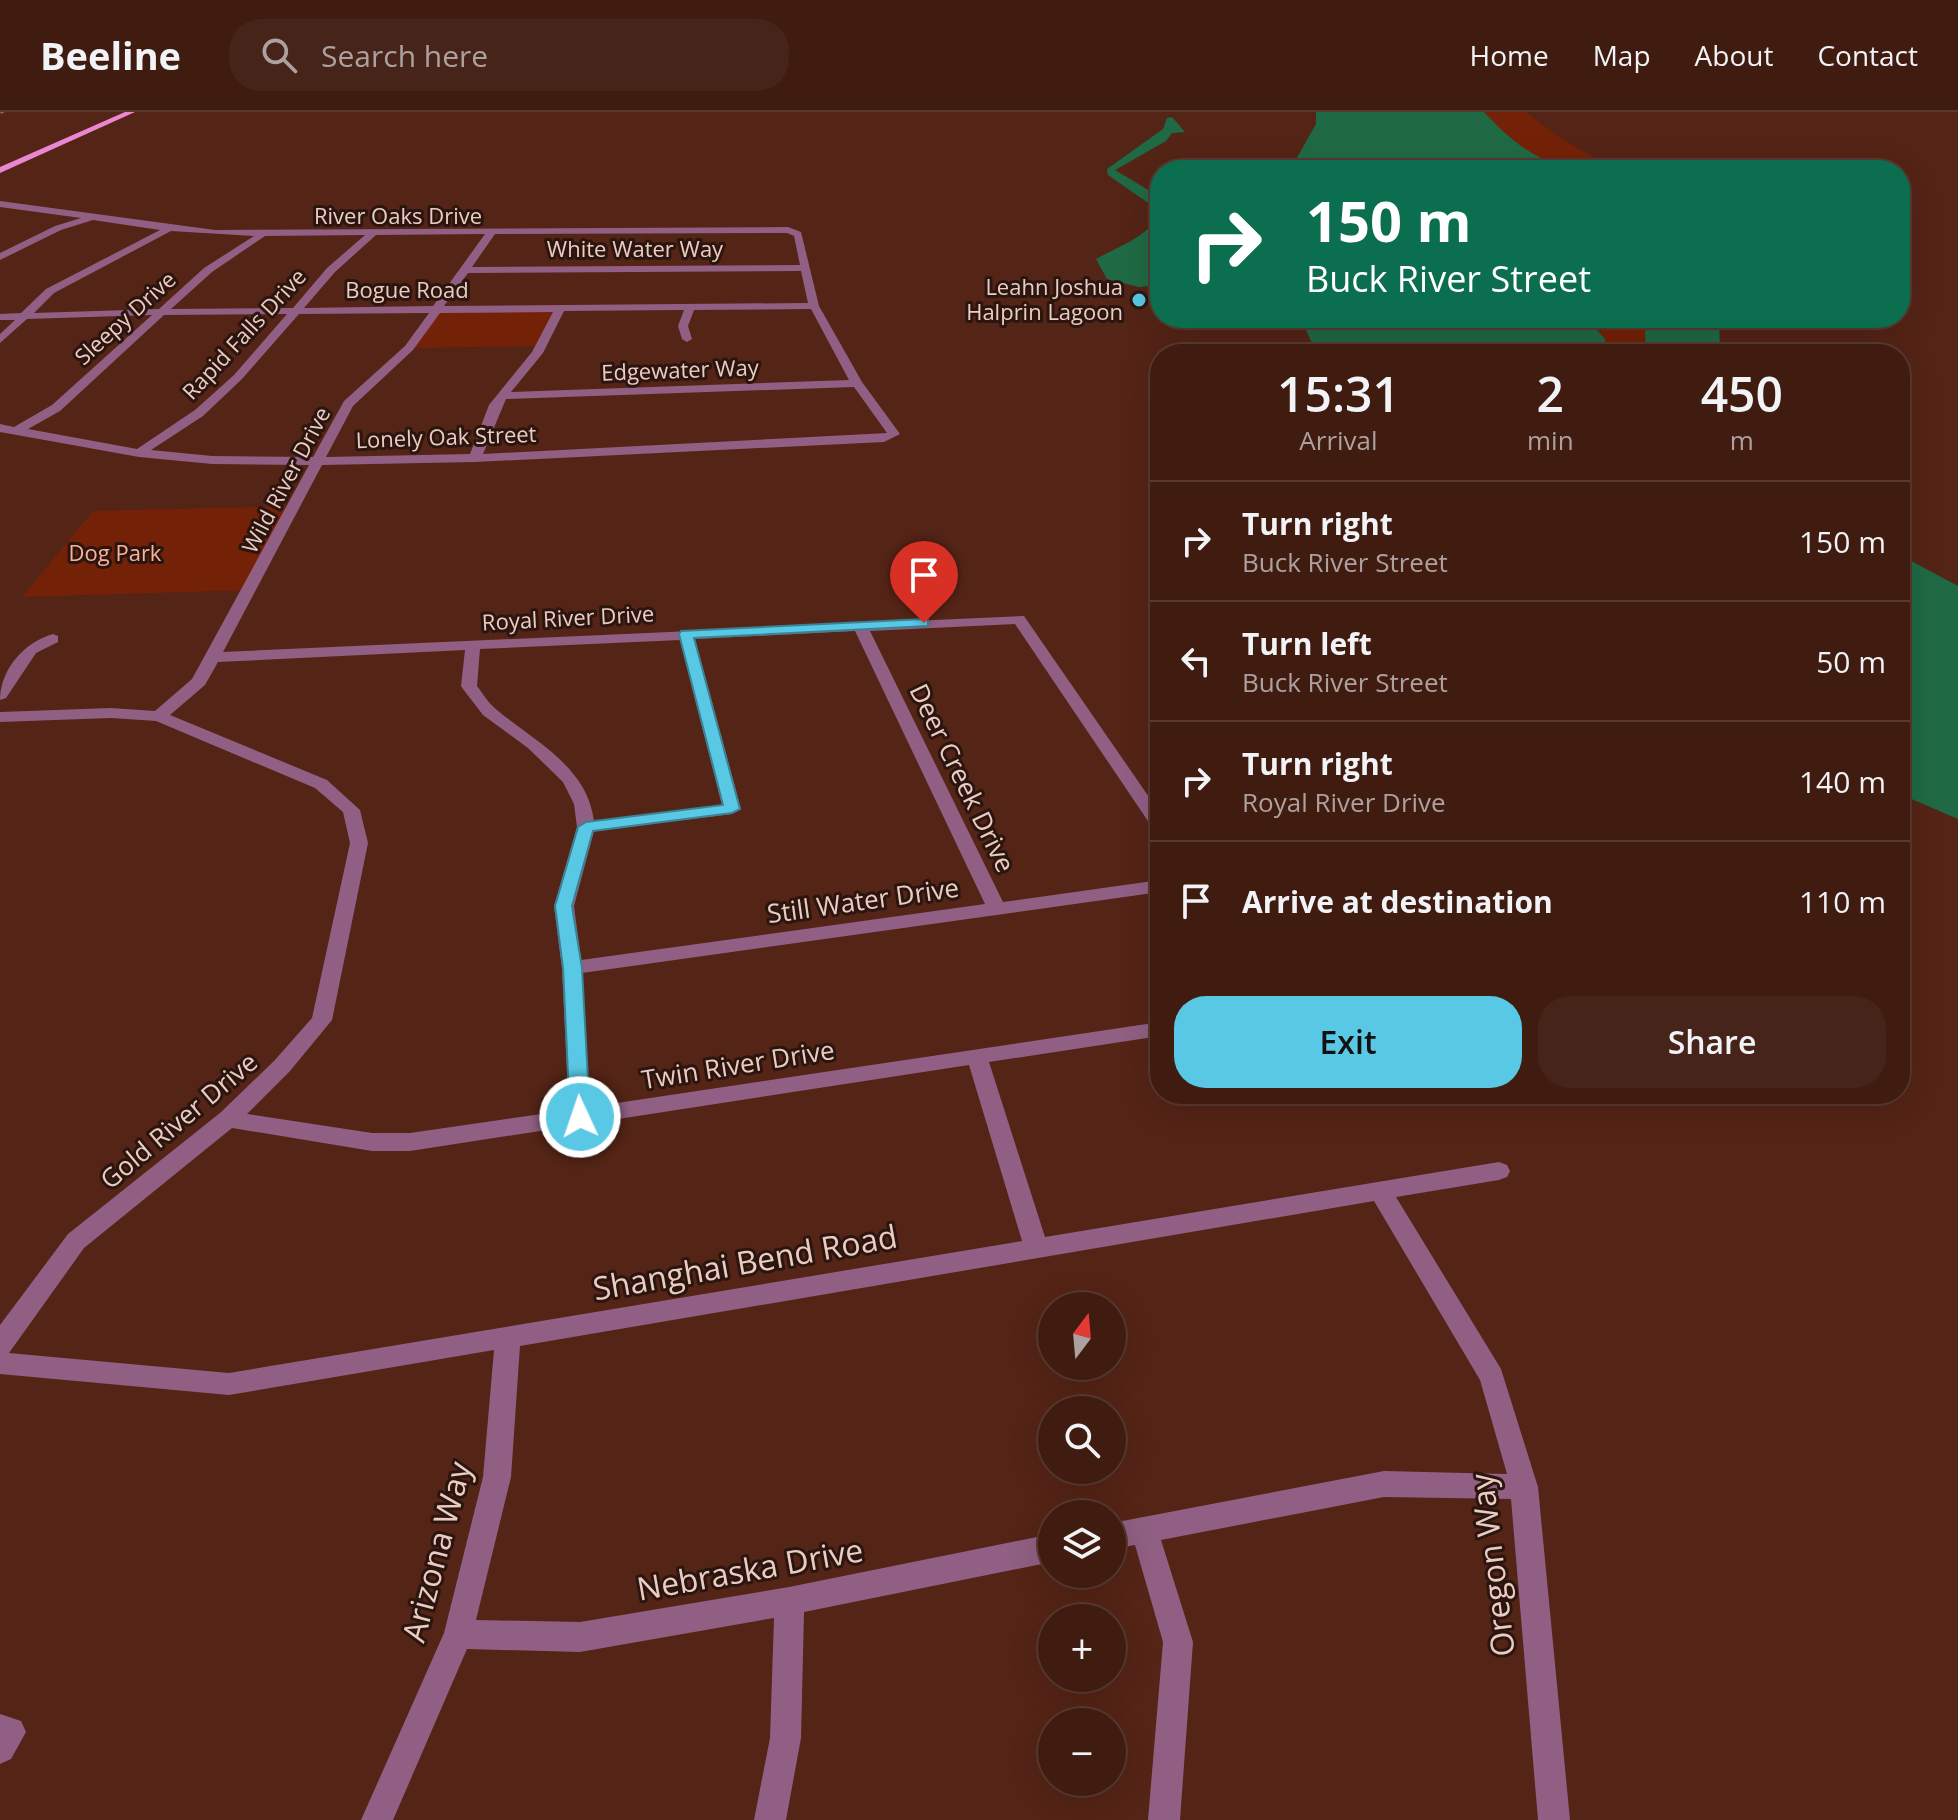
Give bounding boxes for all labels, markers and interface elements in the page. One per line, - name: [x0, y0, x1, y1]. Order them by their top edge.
- search box: [229, 19, 789, 91]
- text: Beeline: [40, 29, 181, 81]
- icon: search: [257, 33, 301, 77]
- text: Search here: [321, 35, 488, 76]
- text: Home: [1470, 36, 1549, 74]
- text: Map: [1593, 36, 1651, 74]
- text: About: [1695, 36, 1773, 74]
- text: Contact: [1817, 36, 1918, 74]
- text: 150 m: [1306, 182, 1472, 258]
- icon: right: [1174, 192, 1278, 296]
- street label: River Oaks Drive: [314, 200, 482, 230]
- street label: White Water Way: [547, 233, 724, 263]
- text: Buck River Street: [1306, 254, 1591, 303]
- street label: Rapid Falls Drive: [175, 261, 312, 405]
- street label: Sleepy Drive: [67, 264, 181, 371]
- place label: Leahn Joshua Halprin Lagoon: [966, 271, 1123, 326]
- street label: Bogue Road: [345, 274, 469, 304]
- marker: Leahn Joshua Halprin Lagoon: [1130, 291, 1148, 309]
- street label: Edgewater Way: [601, 351, 760, 387]
- text: 15:31: [1277, 361, 1400, 426]
- text: 2: [1537, 361, 1564, 426]
- text: 450: [1701, 361, 1783, 426]
- street label: Wild River Drive: [234, 401, 336, 558]
- street label: Lonely Oak Street: [355, 418, 537, 454]
- text: Arrival: [1299, 422, 1378, 458]
- text: min: [1527, 422, 1574, 458]
- text: m: [1730, 422, 1754, 458]
- text: Turn right: [1242, 503, 1393, 544]
- icon: right: [1174, 519, 1218, 563]
- text: 150 m: [1799, 521, 1886, 562]
- park label: Dog Park: [69, 537, 162, 567]
- pin: [890, 541, 958, 623]
- text: Buck River Street: [1242, 544, 1448, 580]
- icon: arrive: [902, 553, 946, 597]
- street label: Royal River Drive: [481, 598, 655, 636]
- text: Turn left: [1242, 623, 1372, 664]
- icon: left: [1174, 639, 1218, 683]
- text: 50 m: [1816, 641, 1886, 682]
- text: Buck River Street: [1242, 664, 1448, 700]
- street label: Deer Creek Drive: [902, 677, 1024, 878]
- text: Turn right: [1242, 743, 1393, 784]
- icon: right: [1174, 759, 1218, 803]
- text: 140 m: [1799, 761, 1886, 802]
- text: Royal River Drive: [1242, 784, 1446, 820]
- street label: Still Water Drive: [765, 869, 961, 931]
- icon: arrive: [1174, 879, 1218, 923]
- text: Arrive at destination: [1242, 881, 1553, 922]
- text: 110 m: [1799, 881, 1886, 922]
- button: Exit: [1174, 996, 1522, 1088]
- button: Share: [1538, 996, 1886, 1088]
- street label: Twin River Drive: [639, 1031, 837, 1097]
- street label: Gold River Drive: [92, 1044, 265, 1197]
- position arrow: [538, 1075, 622, 1159]
- street label: Shanghai Bend Road: [589, 1214, 900, 1309]
- north arrow: [1038, 1292, 1126, 1380]
- map controls: [1038, 1292, 1126, 1796]
- button: search: [1038, 1396, 1126, 1484]
- street label: Arizona Way: [391, 1456, 480, 1646]
- street label: Oregon Way: [1459, 1470, 1524, 1659]
- button: layers: [1038, 1500, 1126, 1588]
- street label: Nebraska Drive: [633, 1527, 866, 1610]
- button: +: [1038, 1604, 1126, 1692]
- button: −: [1038, 1708, 1126, 1796]

